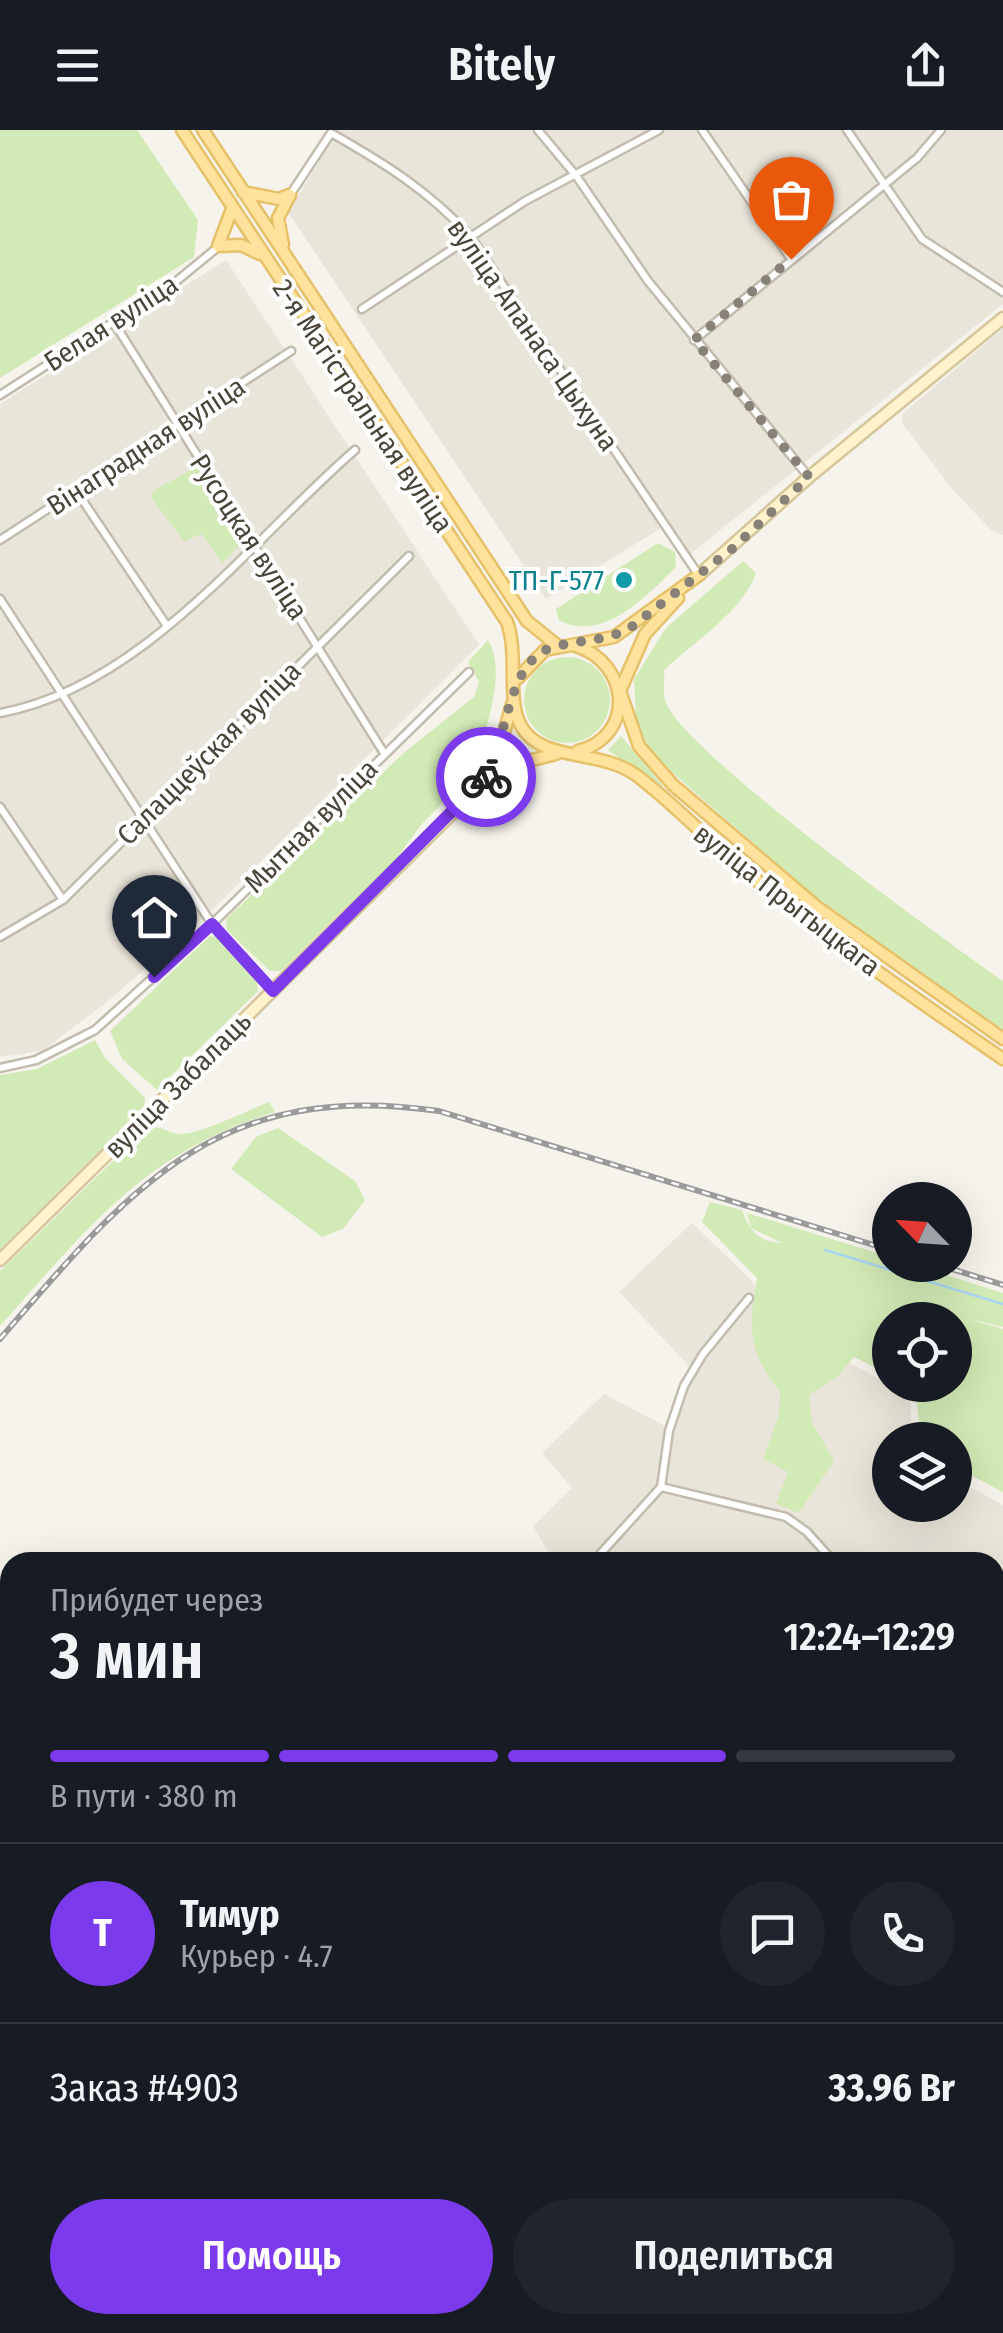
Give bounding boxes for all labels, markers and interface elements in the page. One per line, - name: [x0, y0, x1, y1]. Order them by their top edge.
- icon: menu: [50, 38, 105, 93]
- text: Bitely: [448, 38, 555, 92]
- icon: share: [898, 38, 953, 93]
- pin: [749, 157, 834, 260]
- icon: bag: [764, 172, 819, 227]
- street label: вуліца Апанаса Цыхуна: [441, 213, 625, 457]
- street label: Белая вуліца: [38, 268, 184, 378]
- street label: 2-я Магістральная вуліца: [266, 273, 460, 539]
- street label: Вінаградная вуліца: [41, 370, 251, 522]
- street label: Русоцкая вуліца: [183, 448, 315, 626]
- place label: ТП-Г-577: [509, 564, 604, 597]
- marker: ТП-Г-577: [613, 569, 635, 591]
- street label: Салаццеўская вуліца: [110, 654, 308, 852]
- courier: [436, 727, 536, 827]
- icon: bike: [459, 750, 514, 805]
- street label: Мытная вуліца: [238, 753, 384, 899]
- street label: вуліца Прытыцкага: [687, 817, 887, 983]
- pin: [112, 875, 197, 978]
- icon: home: [127, 890, 182, 945]
- street label: вуліца Забалаць: [98, 1005, 258, 1165]
- north arrow: [872, 1182, 972, 1282]
- map controls: [872, 1182, 972, 1522]
- button: locate: [872, 1302, 972, 1402]
- button: layers: [872, 1422, 972, 1522]
- text: Прибудет через: [50, 1581, 263, 1619]
- text: 12:24–12:29: [783, 1614, 955, 1660]
- text: 3 мин: [50, 1617, 204, 1695]
- text: В пути · 380 m: [50, 1777, 238, 1815]
- button: chat: [720, 1881, 825, 1986]
- button: phone: [850, 1881, 955, 1986]
- text: Тимур: [180, 1891, 280, 1937]
- text: Т: [93, 1910, 112, 1956]
- text: Курьер · 4.7: [180, 1937, 333, 1975]
- text: Заказ #4903: [50, 2065, 239, 2111]
- text: 33.96 Br: [829, 2065, 955, 2111]
- button: Помощь: [50, 2199, 493, 2314]
- button: Поделиться: [513, 2199, 955, 2314]

